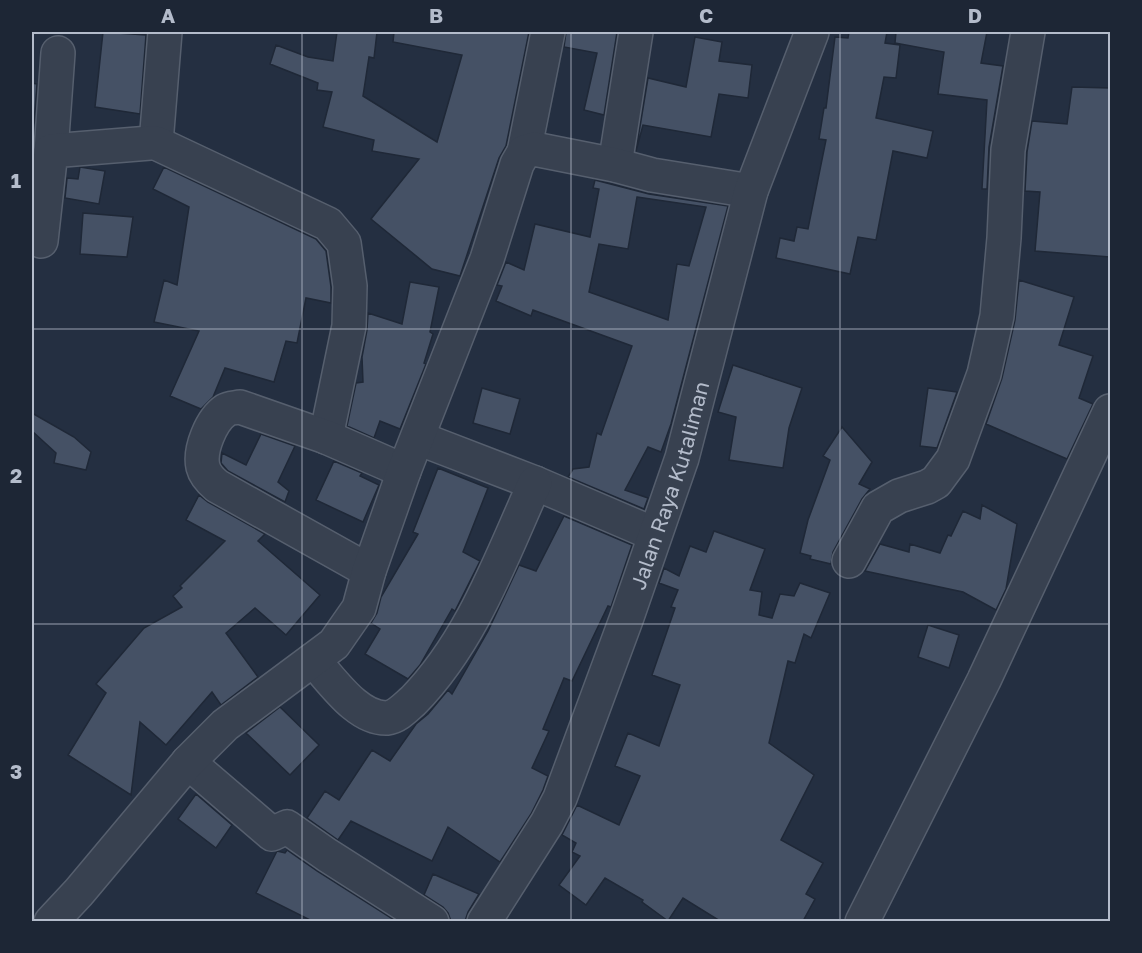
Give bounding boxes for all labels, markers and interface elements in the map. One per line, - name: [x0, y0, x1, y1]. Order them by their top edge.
- text: A: [161, 3, 175, 27]
- text: B: [429, 3, 443, 27]
- text: C: [699, 3, 713, 27]
- text: D: [968, 3, 982, 27]
- text: 1: [11, 168, 21, 192]
- street label: Jalan Raya Kutaliman: [625, 379, 714, 593]
- text: 2: [10, 463, 22, 487]
- text: 3: [10, 759, 22, 783]

